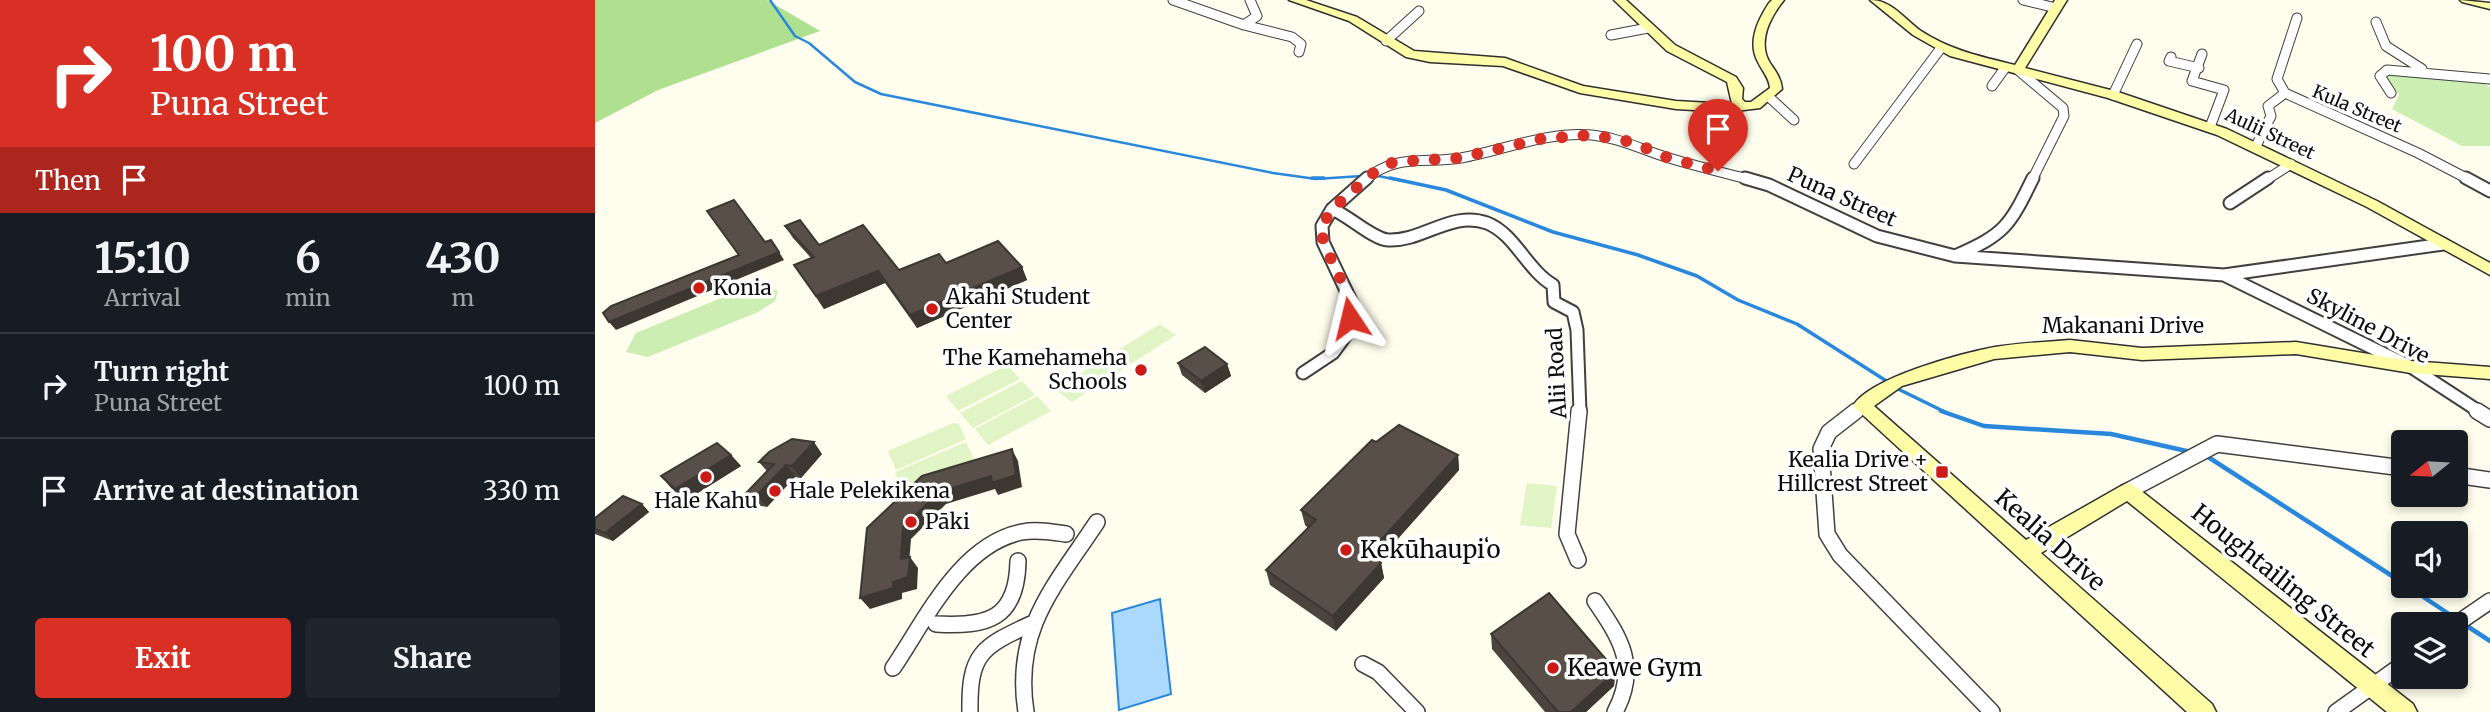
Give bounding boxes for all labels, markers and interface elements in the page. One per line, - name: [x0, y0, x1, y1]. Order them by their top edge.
- text: 100 m: [150, 23, 297, 84]
- icon: right: [35, 28, 126, 119]
- street label: Kula Street: [2309, 79, 2405, 138]
- text: Puna Street: [150, 84, 328, 124]
- pin: [1688, 99, 1748, 171]
- street label: Aulii Street: [2221, 102, 2319, 164]
- icon: arrive: [1699, 110, 1737, 148]
- street label: Puna Street: [1783, 160, 1901, 233]
- icon: arrive: [115, 161, 153, 199]
- text: Then: [35, 164, 101, 197]
- text: 15:10: [94, 232, 191, 284]
- text: 6: [295, 232, 321, 284]
- text: 430: [425, 232, 501, 284]
- place label: Konia: [713, 274, 772, 301]
- marker: Konia: [691, 280, 707, 296]
- position arrow: [1313, 281, 1387, 355]
- street label: Skyline Drive: [2302, 282, 2434, 369]
- text: Arrival: [104, 283, 181, 312]
- text: min: [285, 283, 331, 312]
- text: m: [451, 283, 474, 312]
- place label: Akahi Student Center: [945, 283, 1090, 334]
- marker: Akahi Student Center: [924, 301, 940, 317]
- street label: Makanani Drive: [2042, 312, 2204, 339]
- street label: Alii Road: [1541, 326, 1572, 420]
- place label: The Kamehameha Schools: [943, 344, 1127, 395]
- text: Turn right: [94, 355, 229, 388]
- marker: The Kamehameha Schools: [1133, 362, 1149, 378]
- icon: right: [35, 367, 73, 405]
- text: 100 m: [484, 369, 560, 402]
- text: Puna Street: [94, 388, 222, 417]
- north arrow: [2391, 430, 2467, 508]
- map controls: [2391, 430, 2468, 689]
- place label: Kealia Drive + Hillcrest Street: [1777, 446, 1928, 497]
- marker: Kealia Drive + Hillcrest Street: [1934, 464, 1950, 480]
- marker: Hale Kahu: [698, 469, 714, 485]
- icon: arrive: [35, 472, 73, 510]
- text: Arrive at destination: [94, 474, 359, 507]
- text: 330 m: [483, 474, 560, 507]
- place label: Hale Pelekikena: [789, 477, 950, 504]
- street label: Kealia Drive: [1989, 482, 2112, 597]
- marker: Hale Pelekikena: [767, 483, 783, 499]
- place label: Hale Kahu: [654, 487, 758, 514]
- street label: Houghtailing Street: [2185, 497, 2382, 665]
- place label: Pāki: [925, 508, 970, 535]
- marker: Pāki: [903, 514, 919, 530]
- button: sound: [2391, 521, 2468, 598]
- place label: Kekūhaupiʻo: [1360, 534, 1501, 565]
- marker: Kekūhaupiʻo: [1338, 542, 1354, 558]
- button: layers: [2391, 612, 2468, 689]
- button: Exit: [35, 618, 291, 698]
- button: Share: [305, 618, 560, 698]
- place label: Keawe Gym: [1567, 652, 1703, 683]
- marker: Keawe Gym: [1545, 660, 1561, 676]

